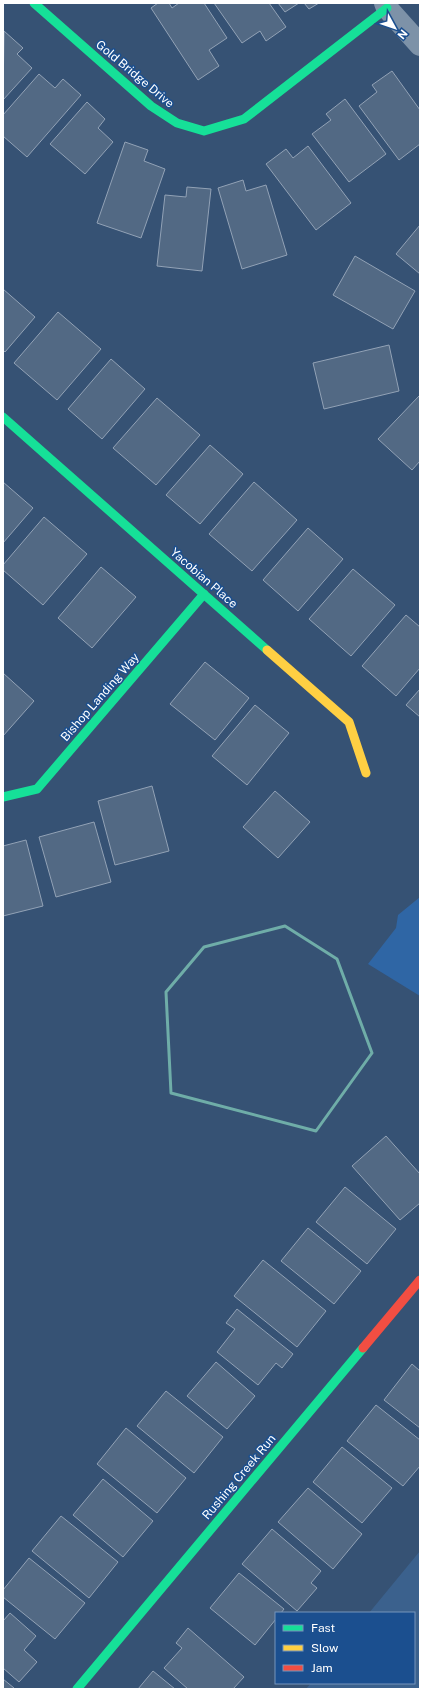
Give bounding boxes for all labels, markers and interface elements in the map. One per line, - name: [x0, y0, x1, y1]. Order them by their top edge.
- north arrow: [375, 8, 415, 48]
- text: N: [395, 27, 410, 42]
- street label: Gold Bridge Drive: [93, 37, 177, 111]
- street label: Yacobian Place: [168, 545, 240, 611]
- street label: Bishop Landing Way: [58, 650, 142, 744]
- street label: Rushing Creek Run: [199, 1432, 279, 1522]
- legend: [275, 1612, 415, 1684]
- text: Fast: [311, 1621, 336, 1635]
- text: Slow: [311, 1641, 339, 1655]
- text: Jam: [311, 1661, 333, 1675]

